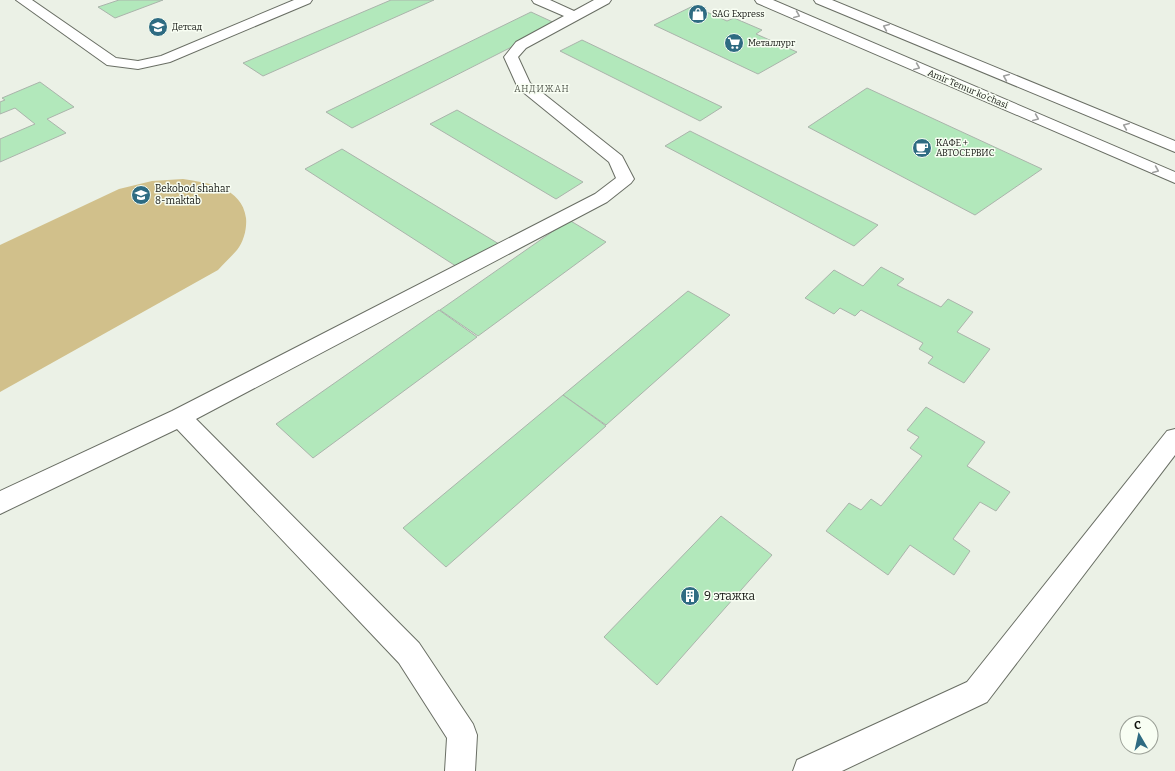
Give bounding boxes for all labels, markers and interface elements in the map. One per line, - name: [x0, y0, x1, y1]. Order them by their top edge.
- shop icon: SAG Express: [687, 3, 709, 25]
- place label: SAG Express: [712, 9, 765, 19]
- one-way arrow: [794, 11, 801, 19]
- school or university icon: Детсад: [147, 16, 169, 38]
- place label: Детсад: [172, 22, 203, 32]
- one-way arrow: [882, 24, 890, 32]
- supermarket icon: Металлург: [723, 32, 745, 54]
- place label: Металлург: [748, 38, 796, 48]
- one-way arrow: [912, 62, 920, 70]
- street label: Amir Temur koʻchasi: [926, 67, 1010, 111]
- one-way arrow: [1002, 73, 1009, 81]
- district label: АНДИЖАН: [514, 84, 570, 94]
- one-way arrow: [1033, 114, 1040, 122]
- one-way arrow: [1123, 123, 1130, 131]
- cafe icon: КАФЕ + АВТОСЕРВИС: [911, 137, 933, 159]
- place label: КАФЕ + АВТОСЕРВИС: [936, 138, 995, 158]
- one-way arrow: [1151, 165, 1159, 173]
- place label: Bekobod shahar 8-maktab: [155, 183, 231, 207]
- school or university icon: Bekobod shahar 8-maktab: [130, 184, 152, 206]
- building icon: 9 этажка: [679, 585, 701, 607]
- place label: 9 этажка: [704, 589, 755, 603]
- north arrow: [1119, 715, 1159, 755]
- text: С: [1133, 719, 1142, 733]

